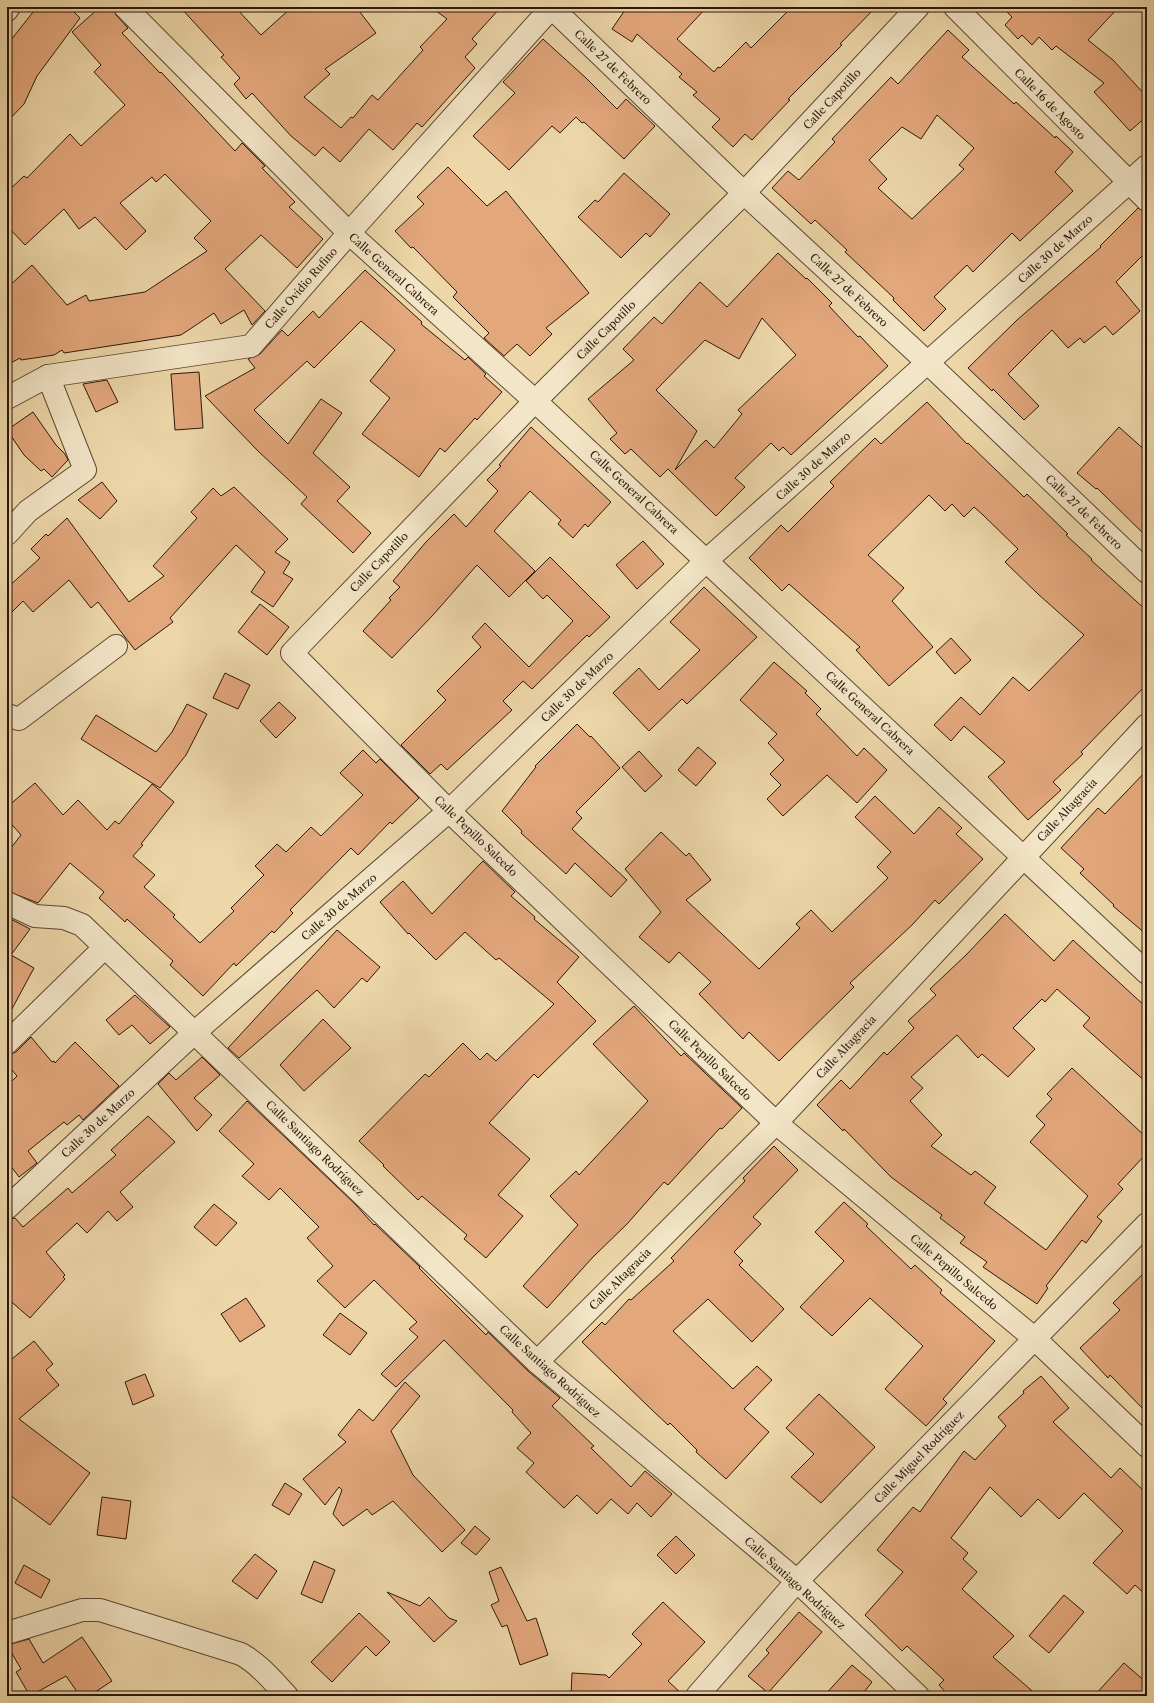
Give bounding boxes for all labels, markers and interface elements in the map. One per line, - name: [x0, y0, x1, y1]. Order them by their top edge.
- street label: Calle 27 de Febrero: [572, 27, 655, 108]
- street label: Calle Capotillo: [800, 65, 864, 132]
- street label: Calle 16 de Agosto: [1011, 65, 1089, 143]
- street label: Calle 30 de Marzo: [1015, 212, 1095, 286]
- street label: Calle General Cabrera: [346, 230, 442, 318]
- street label: Calle Ovidio Rufino: [262, 244, 340, 332]
- street label: Calle 27 de Febrero: [807, 250, 891, 330]
- street label: Calle Capotillo: [573, 297, 639, 363]
- street label: Calle 30 de Marzo: [773, 429, 853, 503]
- street label: Calle General Cabrera: [587, 447, 682, 537]
- street label: Calle 27 de Febrero: [1043, 472, 1126, 553]
- street label: Calle Capotillo: [347, 529, 411, 595]
- street label: Calle 30 de Marzo: [538, 649, 616, 725]
- street label: Calle General Cabrera: [823, 668, 918, 758]
- street label: Calle Altagracia: [1034, 775, 1100, 845]
- street label: Calle Pepillo Salcedo: [431, 793, 521, 880]
- street label: Calle 30 de Marzo: [298, 870, 380, 944]
- street label: Calle Altagracia: [813, 1012, 879, 1082]
- street label: Calle Pepillo Salcedo: [665, 1017, 755, 1104]
- street label: Calle 30 de Marzo: [58, 1085, 138, 1161]
- street label: Calle Santiago Rodríguez: [263, 1097, 367, 1199]
- street label: Calle Pepillo Salcedo: [907, 1231, 1001, 1313]
- street label: Calle Altagracia: [586, 1245, 654, 1313]
- street label: Calle Santiago Rodríguez: [496, 1322, 604, 1420]
- street label: Calle Miguel Rodríguez: [871, 1408, 967, 1506]
- street label: Calle Santiago Rodríguez: [741, 1534, 849, 1632]

